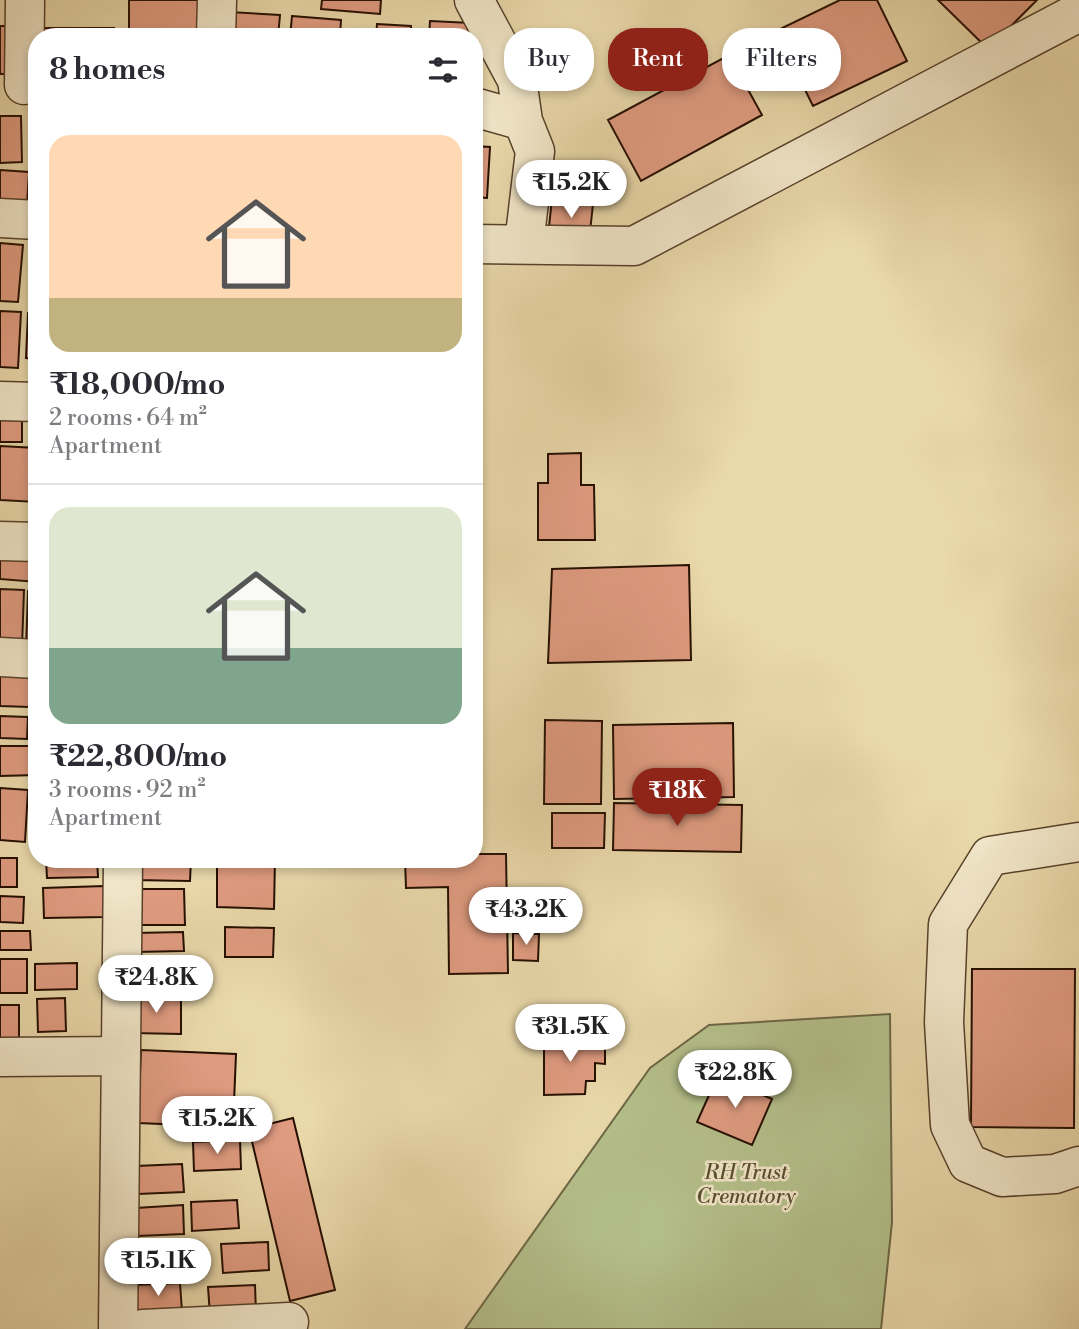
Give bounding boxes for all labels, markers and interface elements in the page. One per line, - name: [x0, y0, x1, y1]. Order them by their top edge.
- chip: Buy: [504, 28, 594, 91]
- chip: Rent: [608, 28, 708, 91]
- chip: Filters: [722, 28, 841, 91]
- text: 8 homes: [49, 51, 165, 89]
- icon: filters: [424, 51, 462, 89]
- pin: ₹15.2K: [514, 160, 628, 220]
- text: ₹15.2K: [532, 169, 610, 197]
- icon: home: [193, 181, 319, 307]
- text: ₹18,000/mo: [49, 366, 226, 404]
- text: 2 rooms · 64 m²: [49, 404, 207, 432]
- text: Apartment: [49, 432, 162, 460]
- icon: home: [193, 553, 319, 679]
- text: ₹22,800/mo: [49, 738, 227, 776]
- pin: ₹18K: [636, 768, 718, 828]
- text: 3 rooms · 92 m²: [49, 776, 205, 804]
- text: ₹18K: [648, 777, 706, 805]
- text: Apartment: [49, 804, 162, 832]
- pin: ₹43.2K: [469, 888, 583, 947]
- text: ₹43.2K: [485, 896, 567, 924]
- pin: ₹24.8K: [99, 956, 213, 1015]
- text: ₹24.8K: [114, 964, 198, 992]
- pin: ₹31.5K: [513, 1004, 627, 1064]
- text: ₹31.5K: [531, 1013, 609, 1041]
- pin: ₹22.8K: [678, 1050, 792, 1110]
- text: ₹22.8K: [694, 1059, 776, 1087]
- pin: ₹15.2K: [160, 1096, 274, 1156]
- text: ₹15.2K: [178, 1105, 256, 1133]
- park label: RH Trust Crematory: [696, 1160, 797, 1210]
- pin: ₹15.1K: [101, 1238, 215, 1298]
- text: ₹15.1K: [120, 1247, 196, 1275]

